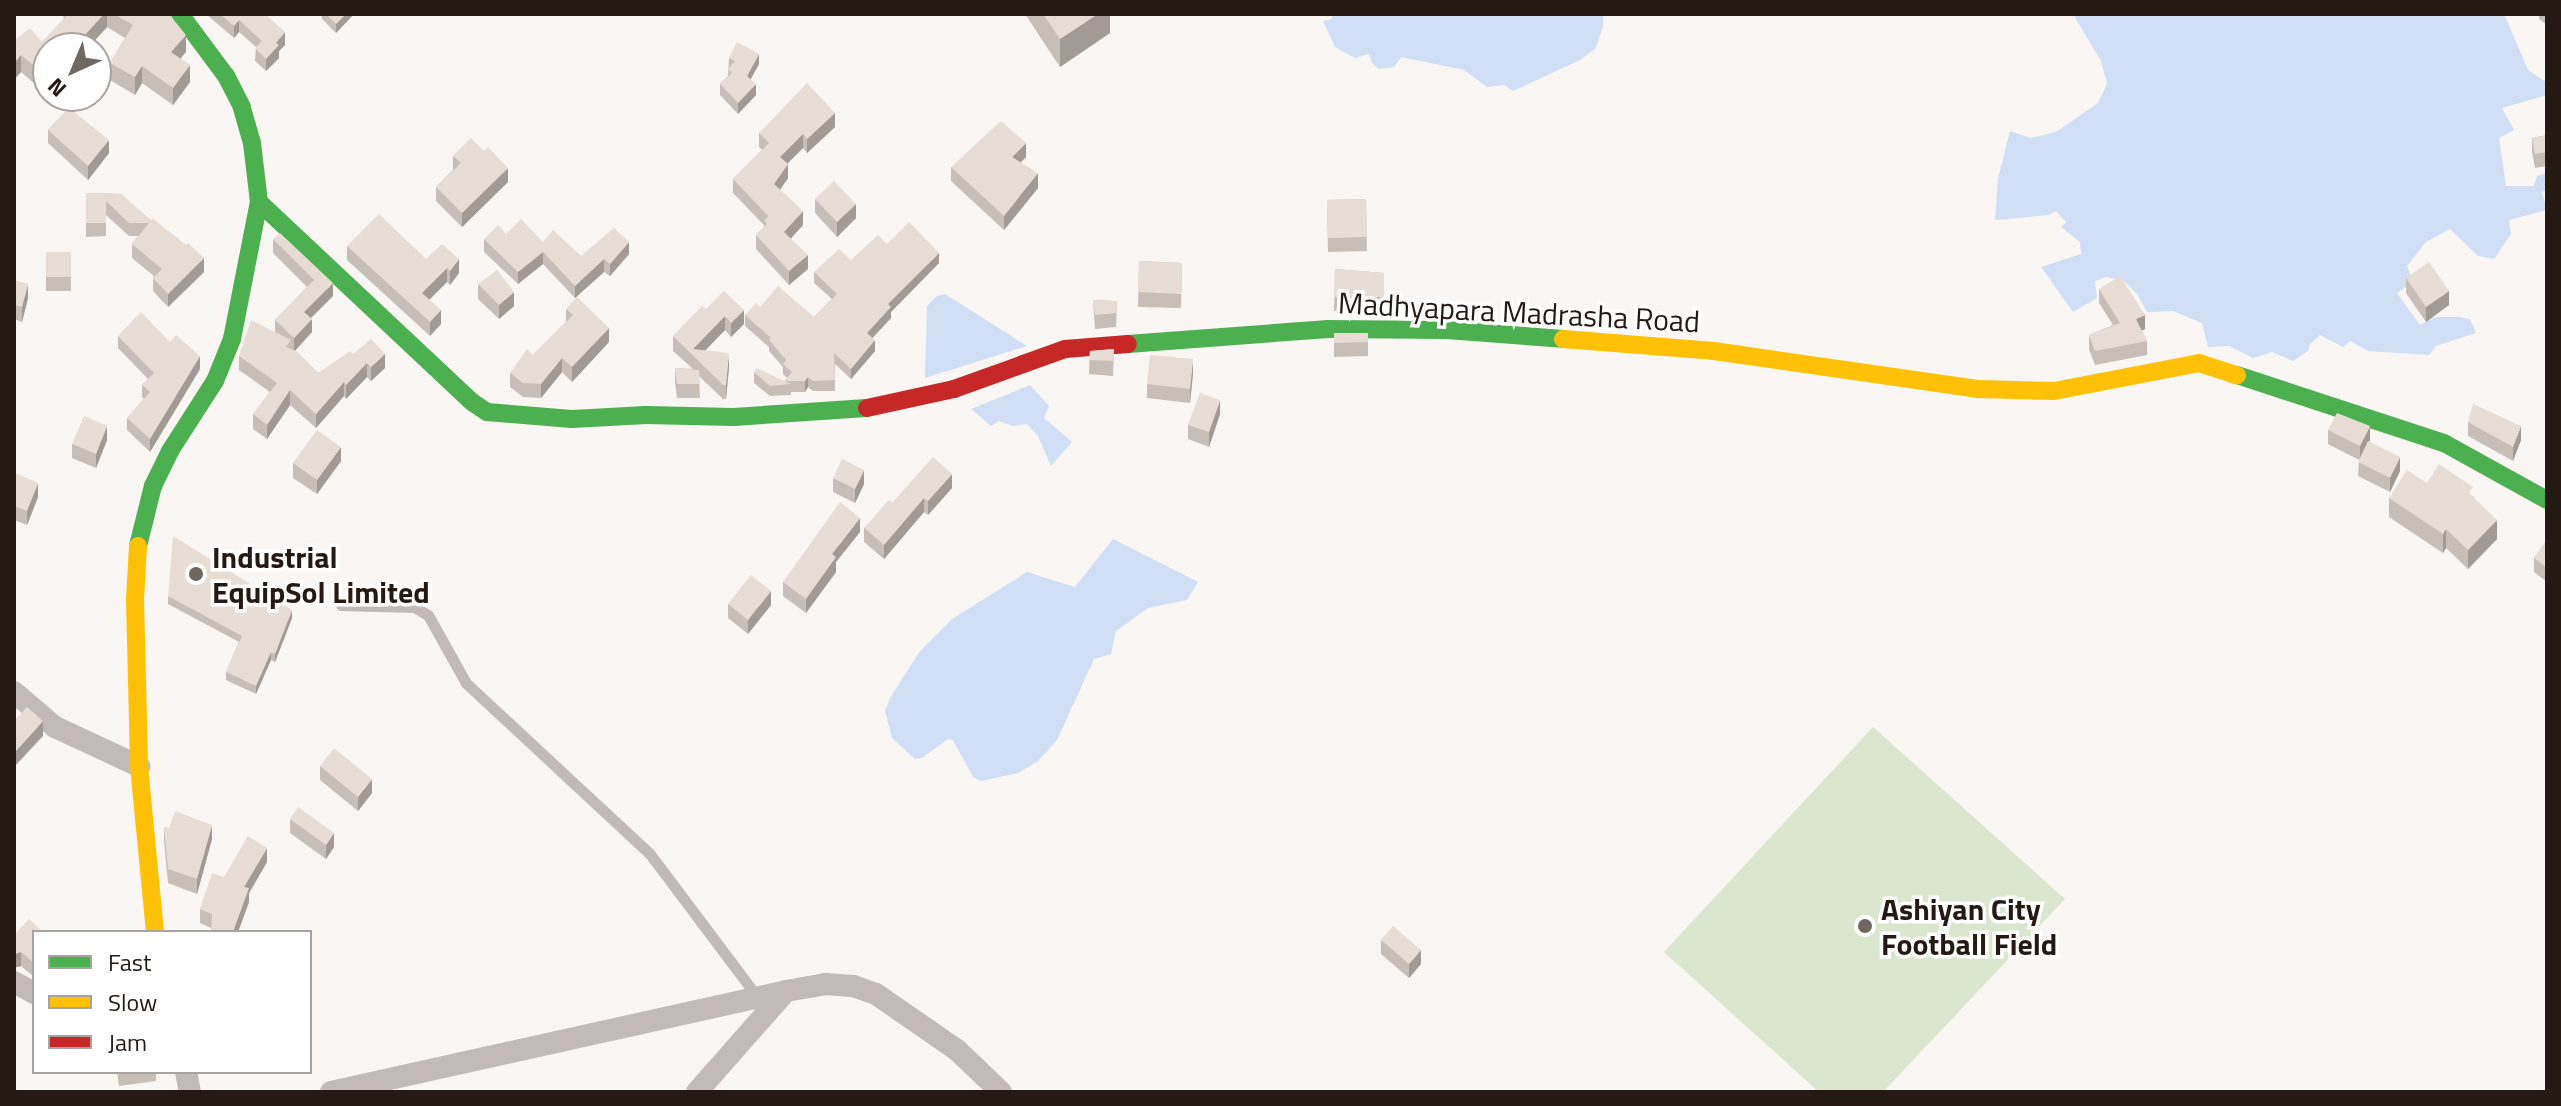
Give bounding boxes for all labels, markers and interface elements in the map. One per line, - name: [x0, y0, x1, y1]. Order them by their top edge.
- north arrow: [32, 32, 112, 112]
- text: N: [39, 70, 74, 105]
- street label: Madhyapara Madrasha Road: [1337, 285, 1701, 339]
- place label: Industrial EquipSol Limited: [212, 539, 430, 610]
- marker: Industrial EquipSol Limited: [187, 565, 205, 583]
- place label: Ashiyan City Football Field: [1881, 891, 2057, 962]
- marker: Ashiyan City Football Field: [1856, 917, 1874, 935]
- legend: [32, 930, 312, 1074]
- text: Fast: [108, 944, 151, 980]
- text: Slow: [108, 984, 157, 1020]
- text: Jam: [108, 1024, 147, 1060]

